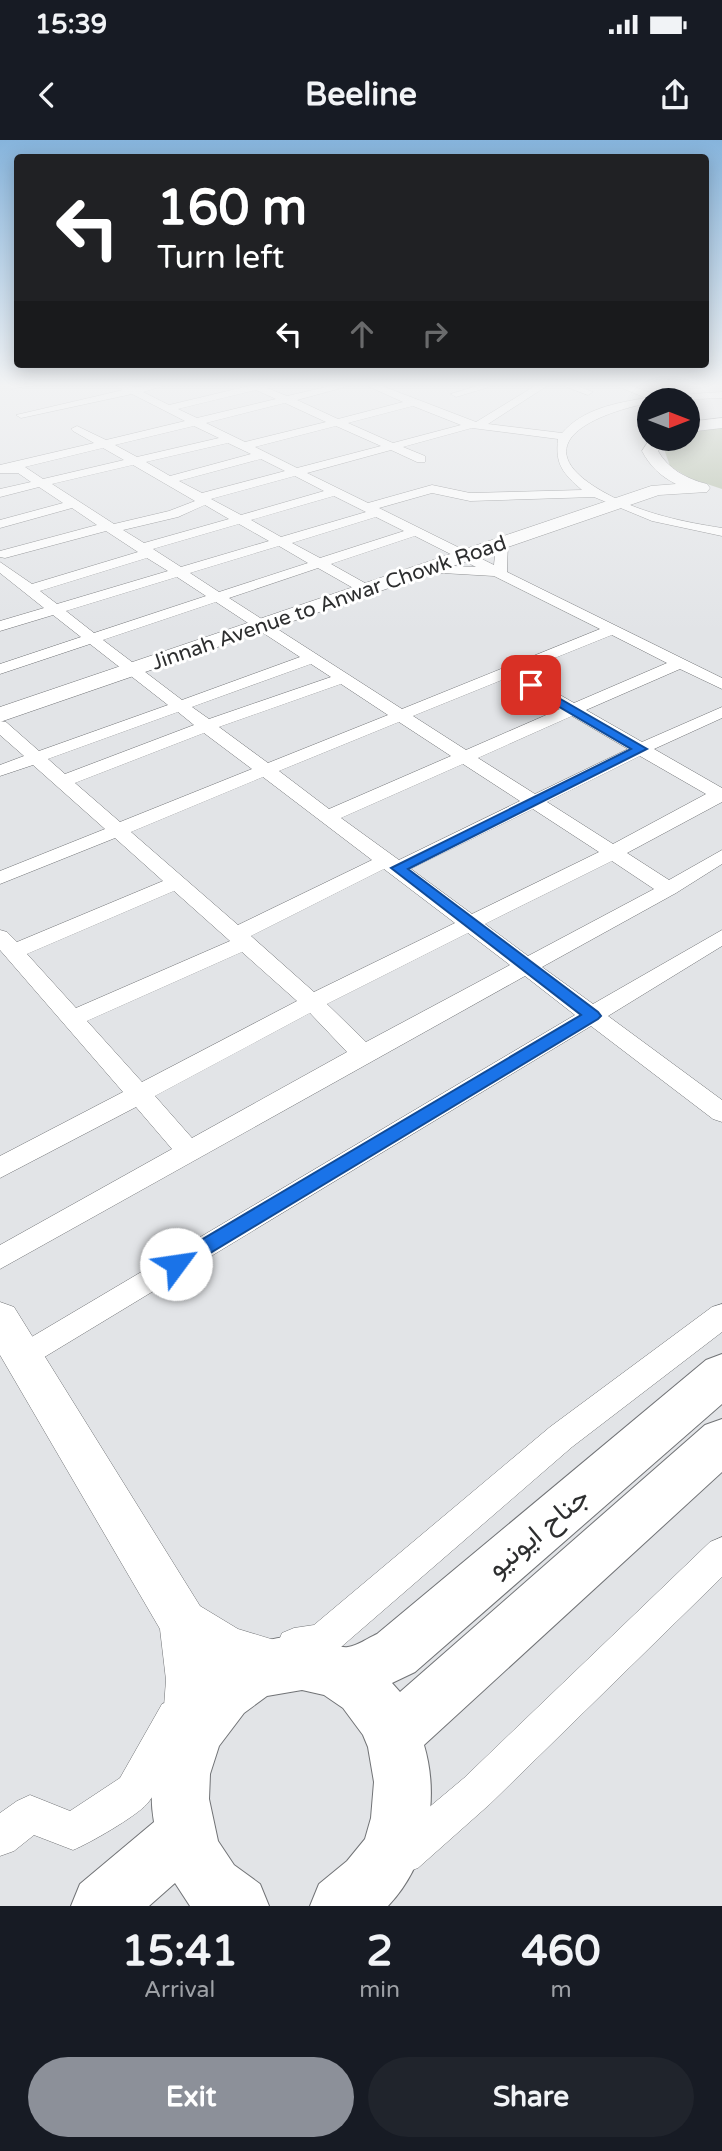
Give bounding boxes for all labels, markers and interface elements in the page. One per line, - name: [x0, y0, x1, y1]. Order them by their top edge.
- text: 15:39: [35, 9, 107, 40]
- icon: back: [28, 76, 66, 114]
- text: Beeline: [305, 76, 417, 114]
- icon: share: [656, 76, 694, 114]
- text: 160 m: [157, 179, 307, 238]
- icon: left: [42, 182, 133, 273]
- text: Turn left: [157, 239, 284, 277]
- icon: left: [270, 315, 308, 353]
- icon: ahead: [343, 315, 381, 353]
- icon: right: [416, 315, 454, 353]
- north arrow: [637, 388, 700, 452]
- map controls: [637, 388, 700, 451]
- street label: Jinnah Avenue to Anwar Chowk Road: [148, 530, 510, 676]
- pin: [501, 655, 561, 715]
- icon: arrive: [512, 666, 550, 704]
- position arrow: [139, 1227, 213, 1301]
- street label: جناح ایونیو: [480, 1480, 597, 1585]
- text: 15:41: [121, 1926, 238, 1977]
- text: 2: [366, 1926, 393, 1977]
- text: 460: [521, 1926, 601, 1977]
- text: Arrival: [144, 1976, 215, 2004]
- text: min: [359, 1976, 400, 2004]
- text: m: [550, 1976, 572, 2004]
- button: Exit: [28, 2057, 354, 2137]
- button: Share: [368, 2057, 694, 2137]

